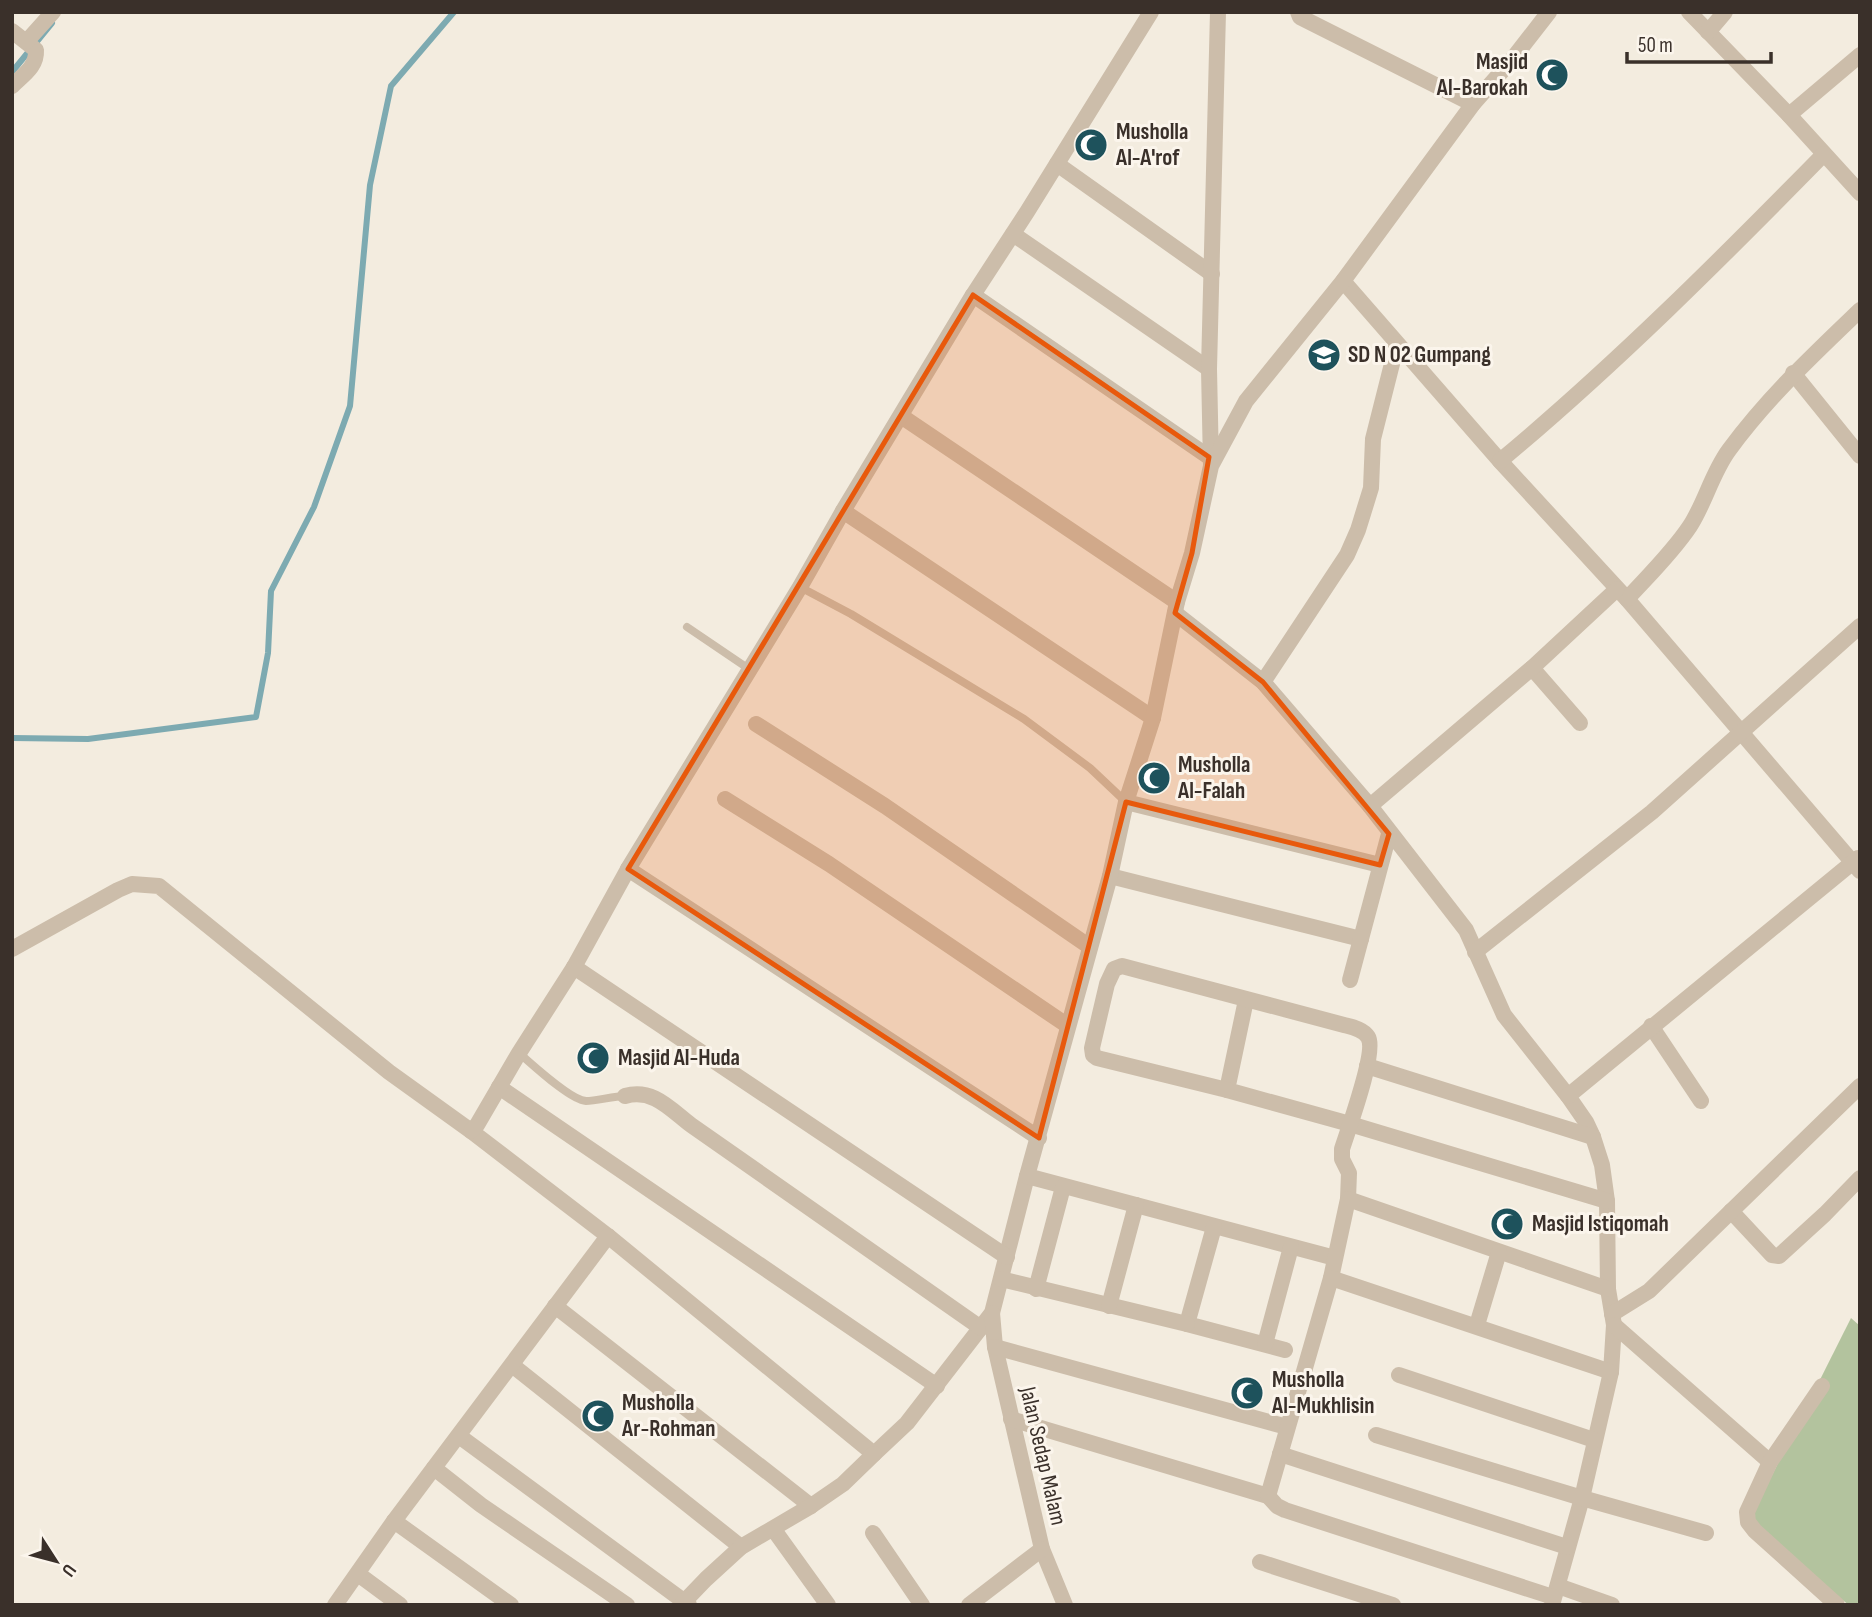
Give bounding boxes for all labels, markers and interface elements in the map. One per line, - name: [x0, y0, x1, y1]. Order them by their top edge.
- scale bar: [1627, 21, 1770, 65]
- text: 50 m: [1638, 33, 1673, 58]
- place label: Masjid Al-Barokah: [1436, 48, 1528, 102]
- mosque icon: Masjid Al-Barokah: [1533, 56, 1571, 94]
- place label: Musholla Al-A'rof: [1115, 118, 1188, 172]
- mosque icon: Musholla Al-A'rof: [1072, 126, 1110, 164]
- school or university icon: SD N 02 Gumpang: [1305, 336, 1343, 374]
- place label: SD N 02 Gumpang: [1348, 341, 1491, 369]
- place label: Musholla Al-Falah: [1177, 751, 1250, 805]
- mosque icon: Musholla Al-Falah: [1135, 759, 1173, 797]
- mosque icon: Masjid Al-Huda: [574, 1039, 612, 1077]
- place label: Masjid Al-Huda: [618, 1044, 740, 1072]
- mosque icon: Masjid Istiqomah: [1488, 1205, 1526, 1243]
- place label: Masjid Istiqomah: [1532, 1210, 1669, 1238]
- place label: Musholla Al-Mukhlisin: [1271, 1366, 1375, 1420]
- mosque icon: Musholla Al-Mukhlisin: [1228, 1374, 1266, 1412]
- street label: Jalan Sedap Malam: [1013, 1383, 1073, 1528]
- place label: Musholla Ar-Rohman: [621, 1389, 715, 1443]
- mosque icon: Musholla Ar-Rohman: [579, 1397, 617, 1435]
- north arrow: [21, 1526, 91, 1596]
- text: U: [56, 1559, 81, 1581]

